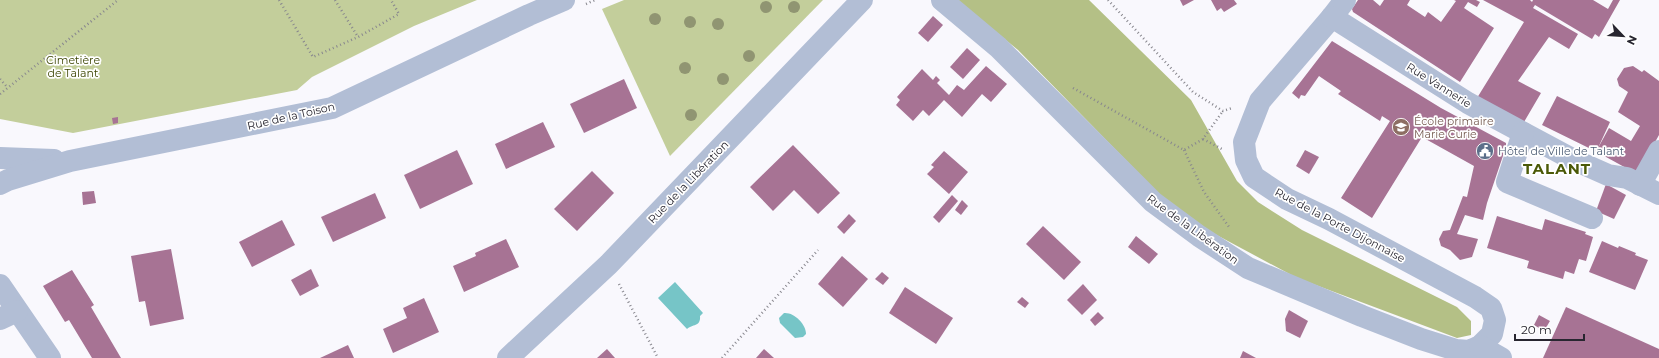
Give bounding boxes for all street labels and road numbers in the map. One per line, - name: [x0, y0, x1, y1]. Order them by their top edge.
- street label: Rue Vannerie: [1404, 59, 1474, 111]
- street label: Rue de la Toison: [246, 99, 336, 133]
- street label: Rue de la Libération: [645, 138, 731, 226]
- street label: Rue de la Porte Dijonnaise: [1272, 185, 1408, 265]
- street label: Rue de la Libération: [1144, 191, 1242, 267]

